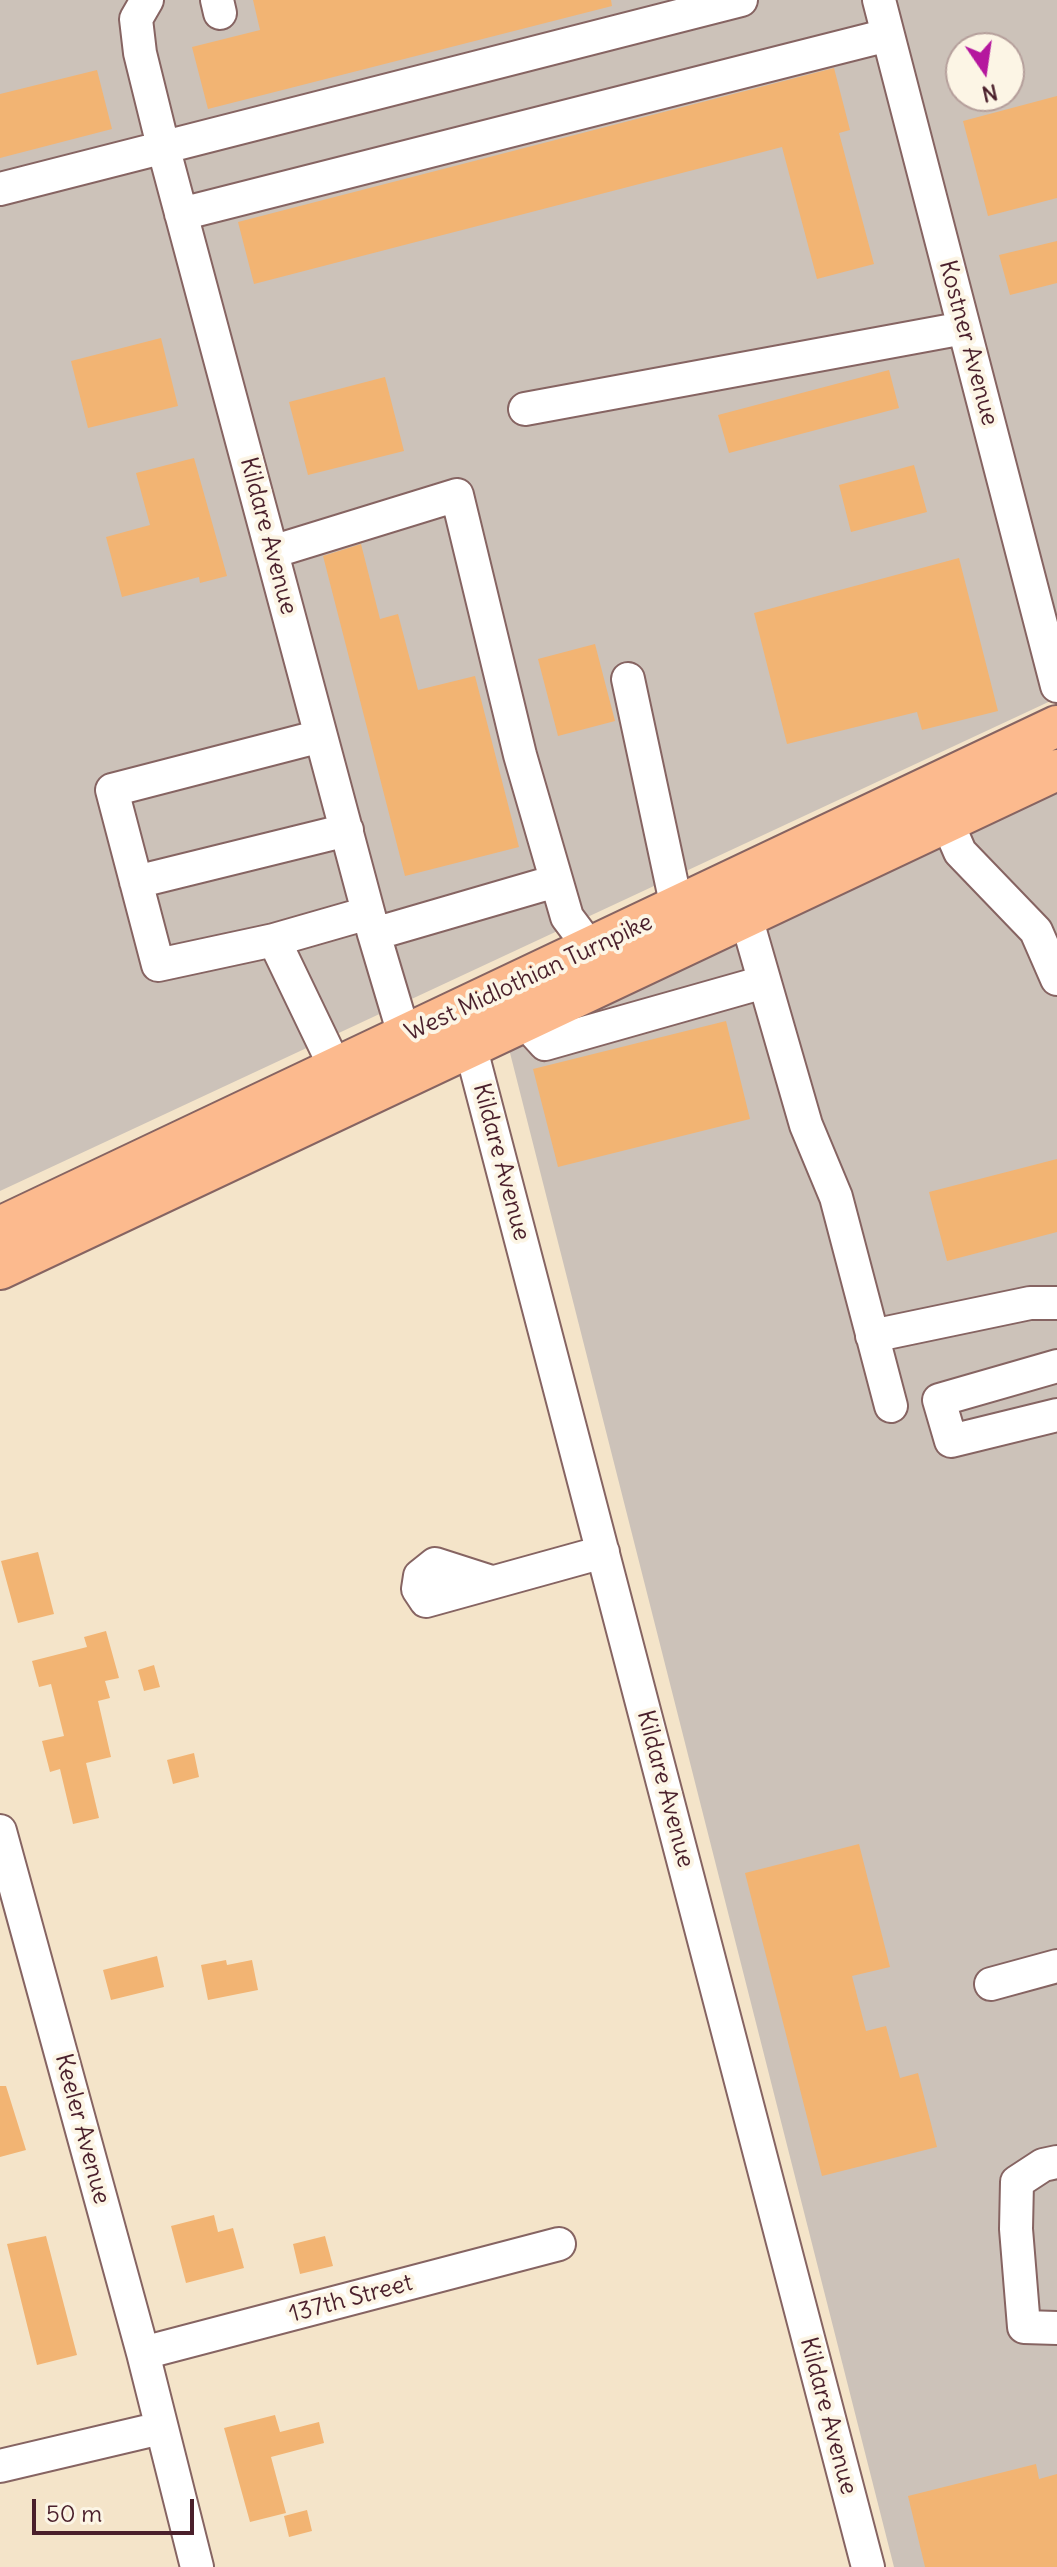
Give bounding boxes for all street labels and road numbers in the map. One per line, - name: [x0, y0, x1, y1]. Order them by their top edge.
- street label: Kostner Avenue: [932, 257, 1004, 429]
- street label: Kildare Avenue: [233, 454, 303, 618]
- street label: West Midlothian Turnpike: [401, 908, 657, 1048]
- street label: Kildare Avenue: [466, 1080, 536, 1244]
- street label: Kildare Avenue: [630, 1707, 700, 1871]
- street label: Keeler Avenue: [48, 2051, 116, 2207]
- street label: 137th Street: [286, 2269, 416, 2329]
- street label: Kildare Avenue: [793, 2334, 863, 2498]

